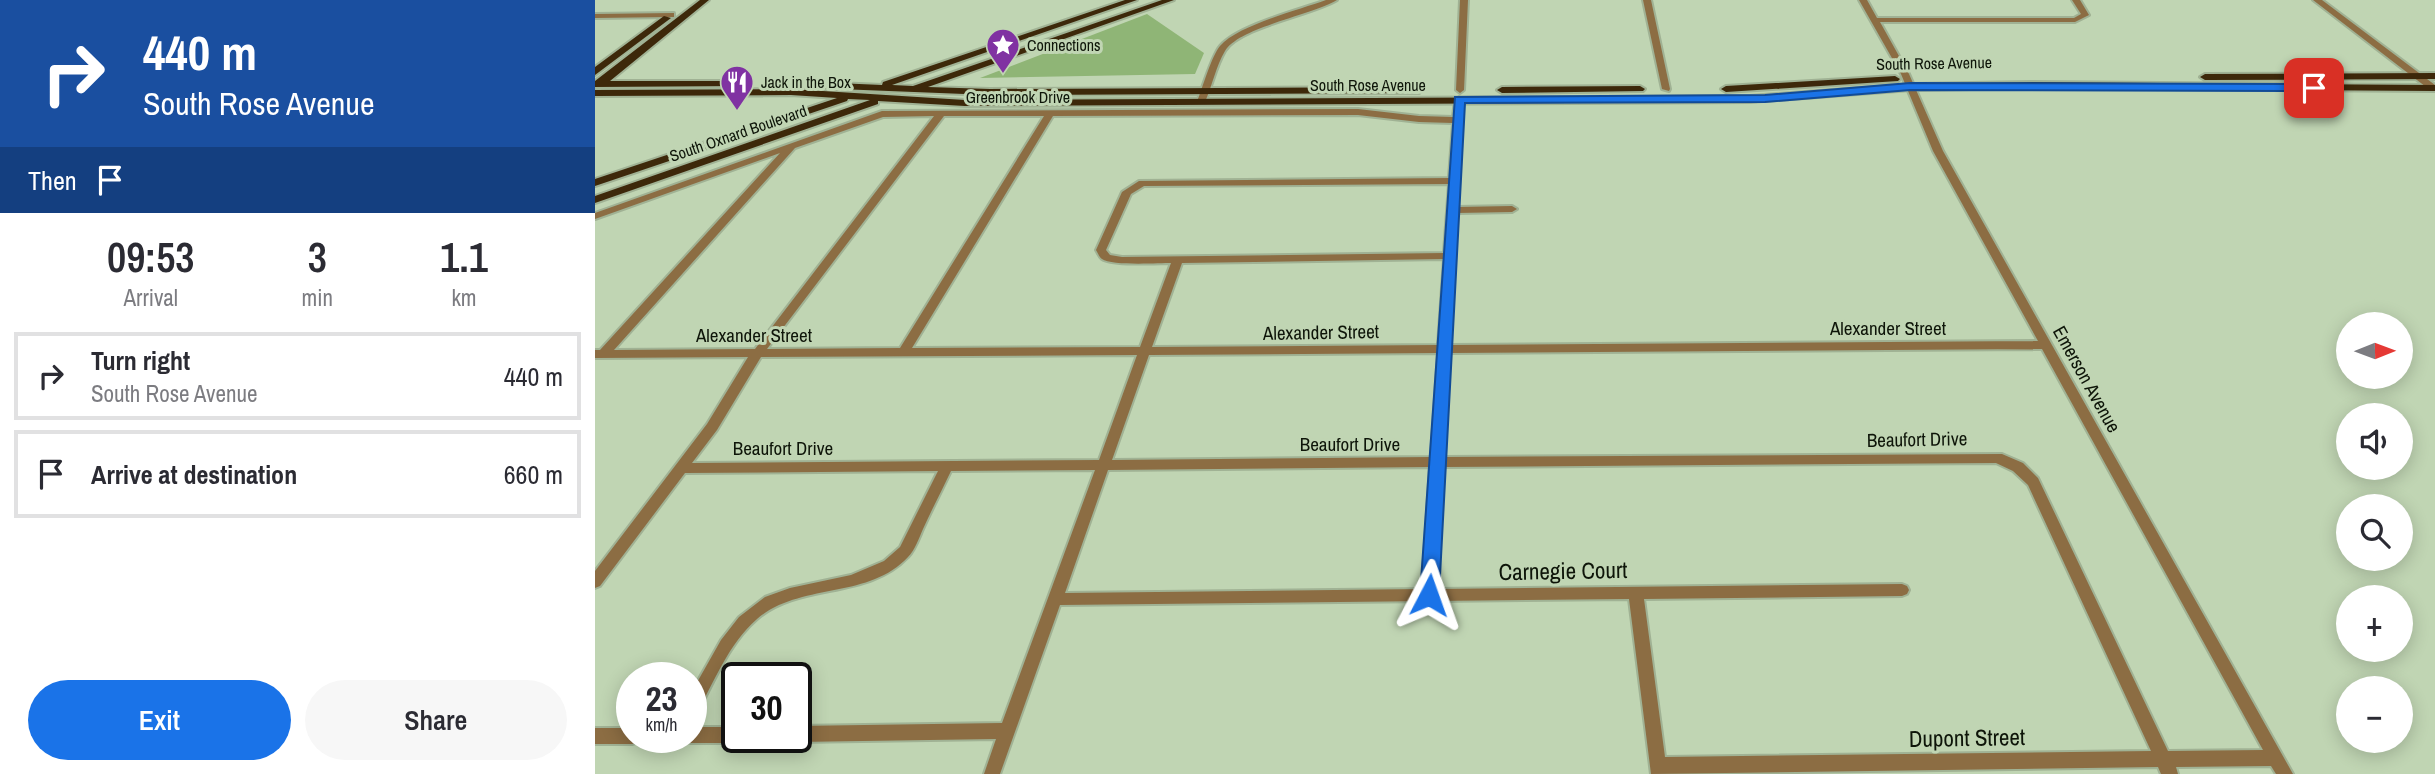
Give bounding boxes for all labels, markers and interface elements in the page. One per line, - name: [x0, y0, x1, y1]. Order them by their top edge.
- text: 440 m: [143, 19, 257, 85]
- place icon: Connections: [984, 26, 1022, 75]
- icon: right: [28, 28, 119, 119]
- place label: Connections: [1027, 34, 1101, 56]
- street label: South Rose Avenue: [1876, 51, 1992, 75]
- pin: [2284, 58, 2344, 118]
- restaurant icon: Jack in the Box: [718, 63, 756, 112]
- icon: arrive: [2295, 69, 2333, 107]
- place label: Jack in the Box: [761, 71, 851, 93]
- street label: South Rose Avenue: [1310, 74, 1426, 96]
- text: South Rose Avenue: [143, 82, 375, 125]
- street label: Greenbrook Drive: [966, 86, 1070, 108]
- street label: South Oxnard Boulevard: [666, 99, 810, 167]
- icon: arrive: [91, 161, 129, 199]
- text: Then: [28, 163, 77, 198]
- text: 09:53: [107, 229, 195, 285]
- text: 3: [308, 229, 327, 285]
- text: 1.1: [440, 229, 488, 285]
- text: Arrival: [124, 282, 178, 313]
- text: min: [302, 282, 333, 313]
- text: km: [451, 282, 477, 313]
- north arrow: [2336, 312, 2413, 388]
- map controls: [2336, 312, 2413, 753]
- street label: Alexander Street: [1829, 315, 1947, 341]
- street label: Alexander Street: [1262, 318, 1380, 346]
- street label: Emerson Avenue: [2047, 321, 2127, 437]
- street label: Alexander Street: [695, 322, 813, 348]
- text: Turn right: [91, 343, 190, 378]
- icon: right: [32, 357, 70, 395]
- text: 440 m: [504, 359, 563, 394]
- text: South Rose Avenue: [91, 378, 257, 409]
- button: sound: [2336, 403, 2413, 480]
- street label: Beaufort Drive: [1867, 425, 1967, 453]
- street label: Beaufort Drive: [1300, 431, 1400, 457]
- street label: Beaufort Drive: [733, 435, 833, 461]
- icon: arrive: [32, 455, 70, 493]
- text: Arrive at destination: [91, 457, 297, 492]
- text: 660 m: [504, 457, 563, 492]
- button: search: [2336, 494, 2413, 571]
- street label: Carnegie Court: [1498, 554, 1628, 587]
- position arrow: [1392, 558, 1466, 632]
- button: +: [2336, 585, 2413, 662]
- speed limit sign: 30: [721, 662, 812, 753]
- text: 23: [646, 675, 677, 722]
- button: −: [2336, 676, 2413, 753]
- button: Exit: [28, 680, 291, 760]
- button: Share: [305, 680, 567, 760]
- text: km/h: [646, 712, 678, 737]
- street label: Dupont Street: [1909, 721, 2025, 754]

